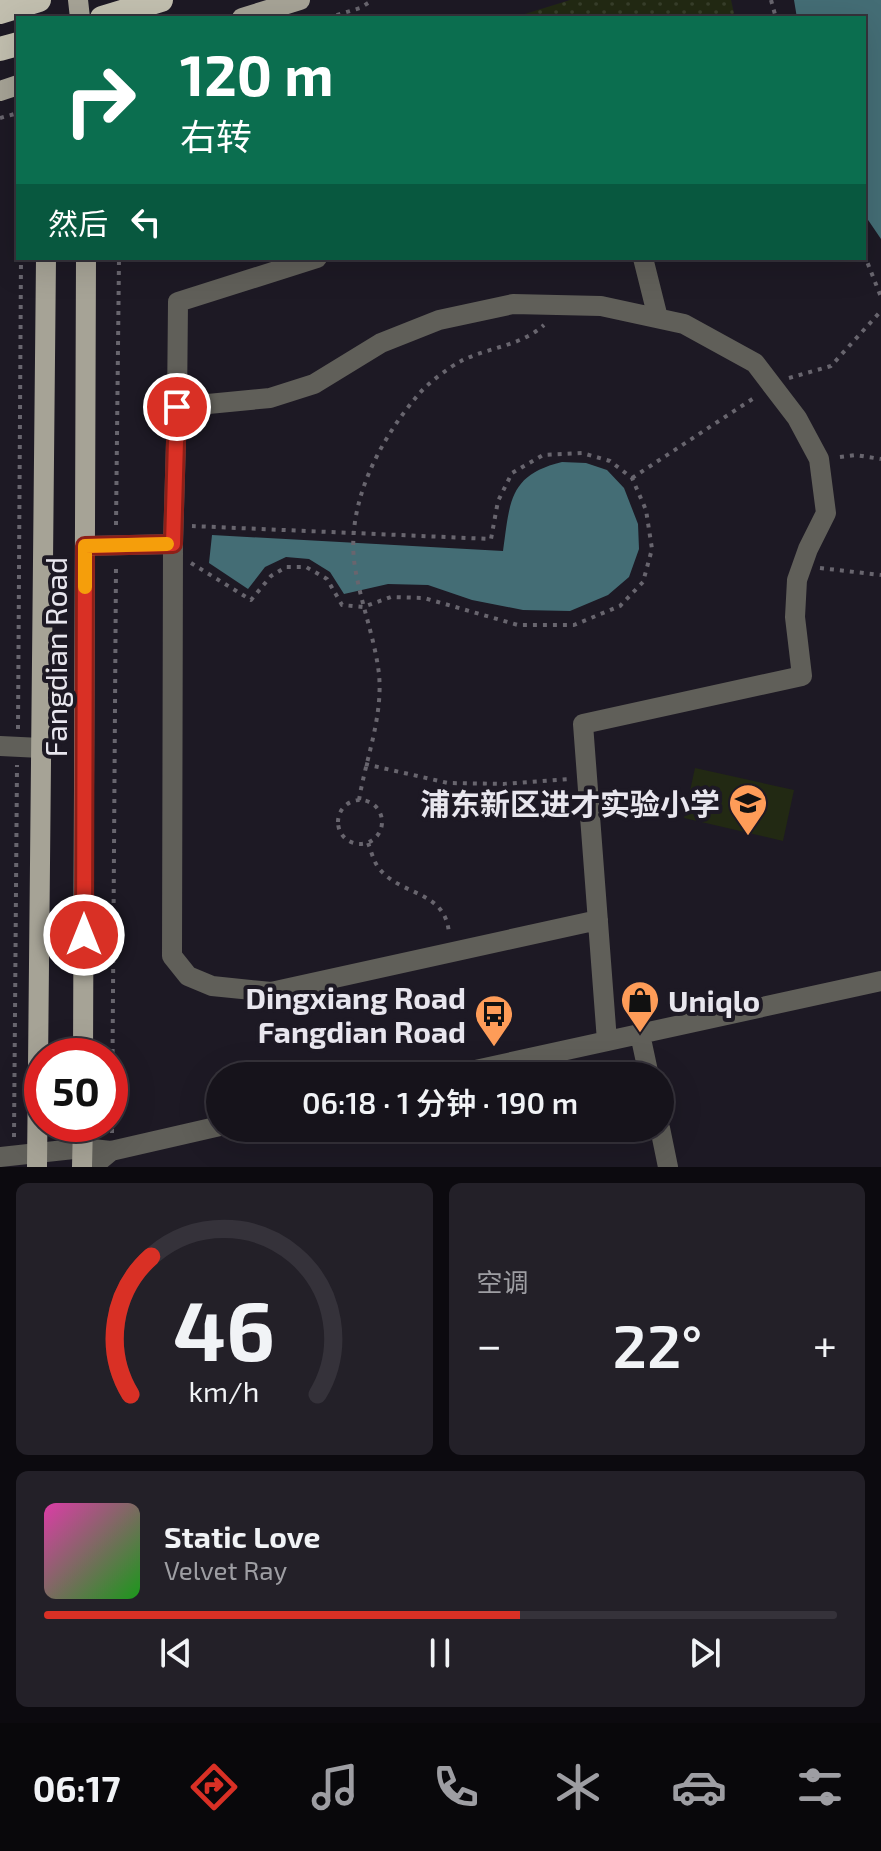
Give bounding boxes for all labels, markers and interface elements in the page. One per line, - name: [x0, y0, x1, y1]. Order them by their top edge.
- text: 120 m: [180, 40, 334, 107]
- icon: right: [48, 48, 152, 152]
- text: 右转: [180, 114, 252, 157]
- icon: left: [124, 200, 168, 244]
- text: 然后: [48, 205, 108, 241]
- pin: [143, 373, 211, 441]
- icon: arrive: [155, 385, 199, 429]
- street label: Fangdian Road: [37, 557, 73, 757]
- school or university icon: 浦东新区进才实验小学: [727, 782, 769, 837]
- place label: 浦东新区进才实验小学: [420, 785, 720, 821]
- position arrow: [42, 893, 126, 977]
- place label: Dingxiang Road Fangdian Road: [245, 979, 466, 1049]
- shop icon: Uniqlo: [619, 979, 661, 1034]
- place label: Uniqlo: [668, 982, 760, 1018]
- bus stop icon: Dingxiang Road Fangdian Road: [473, 993, 515, 1048]
- speed limit sign: 50: [24, 1038, 128, 1142]
- text: 06:18 · 1 分钟 · 190 m: [302, 1084, 578, 1120]
- text: 空调: [477, 1266, 529, 1297]
- text: 46: [173, 1278, 275, 1378]
- text: 22°: [613, 1308, 702, 1380]
- text: −: [477, 1317, 502, 1370]
- text: +: [813, 1317, 837, 1370]
- text: km/h: [189, 1373, 260, 1408]
- text: Static Love: [164, 1518, 320, 1554]
- text: Velvet Ray: [164, 1554, 287, 1585]
- icon: previous: [154, 1631, 198, 1675]
- icon: pause: [418, 1631, 462, 1675]
- icon: next: [683, 1631, 727, 1675]
- icon: directions: [186, 1759, 242, 1815]
- icon: music: [307, 1759, 363, 1815]
- icon: phone: [428, 1759, 484, 1815]
- icon: climate: [550, 1759, 606, 1815]
- icon: car: [671, 1759, 727, 1815]
- icon: filters: [792, 1759, 848, 1815]
- text: 06:17: [33, 1766, 120, 1809]

